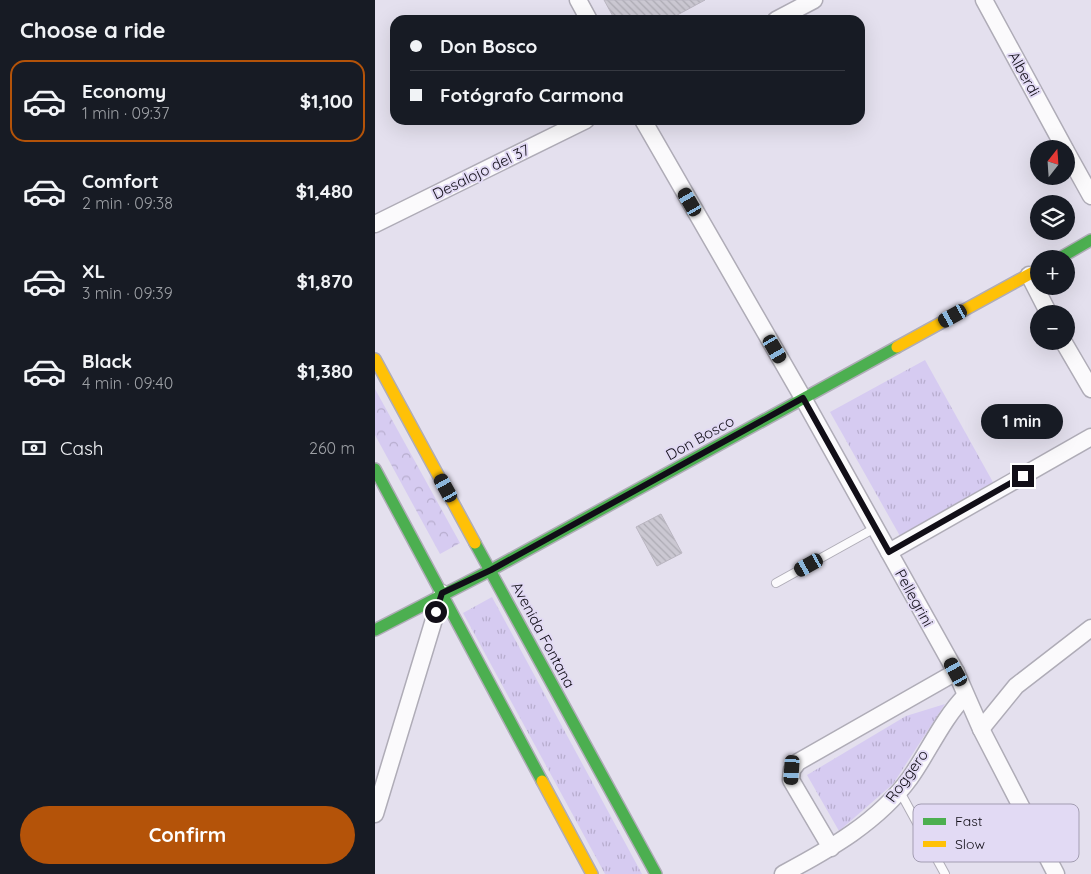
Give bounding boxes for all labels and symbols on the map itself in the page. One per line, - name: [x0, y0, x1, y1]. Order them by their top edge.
- street label: Alberdi: [1004, 48, 1044, 100]
- street label: Desalojo del 37: [429, 140, 533, 203]
- north arrow: [1030, 140, 1075, 185]
- car: [676, 185, 703, 219]
- car: [936, 302, 969, 330]
- car: [761, 332, 788, 366]
- callout: 1 min: [982, 404, 1064, 438]
- street label: Don Bosco: [662, 411, 737, 464]
- route end: [1012, 465, 1034, 487]
- car: [432, 471, 459, 505]
- car: [792, 551, 825, 579]
- street label: Pellegrini: [891, 566, 938, 630]
- street label: Avenida Fontana: [507, 578, 579, 691]
- route start: [425, 601, 447, 623]
- car: [942, 655, 969, 689]
- street label: Roggero: [881, 746, 932, 806]
- car: [783, 755, 800, 785]
- legend: [913, 804, 1079, 862]
- text: Fast: [955, 812, 983, 830]
- text: Slow: [955, 835, 985, 853]

